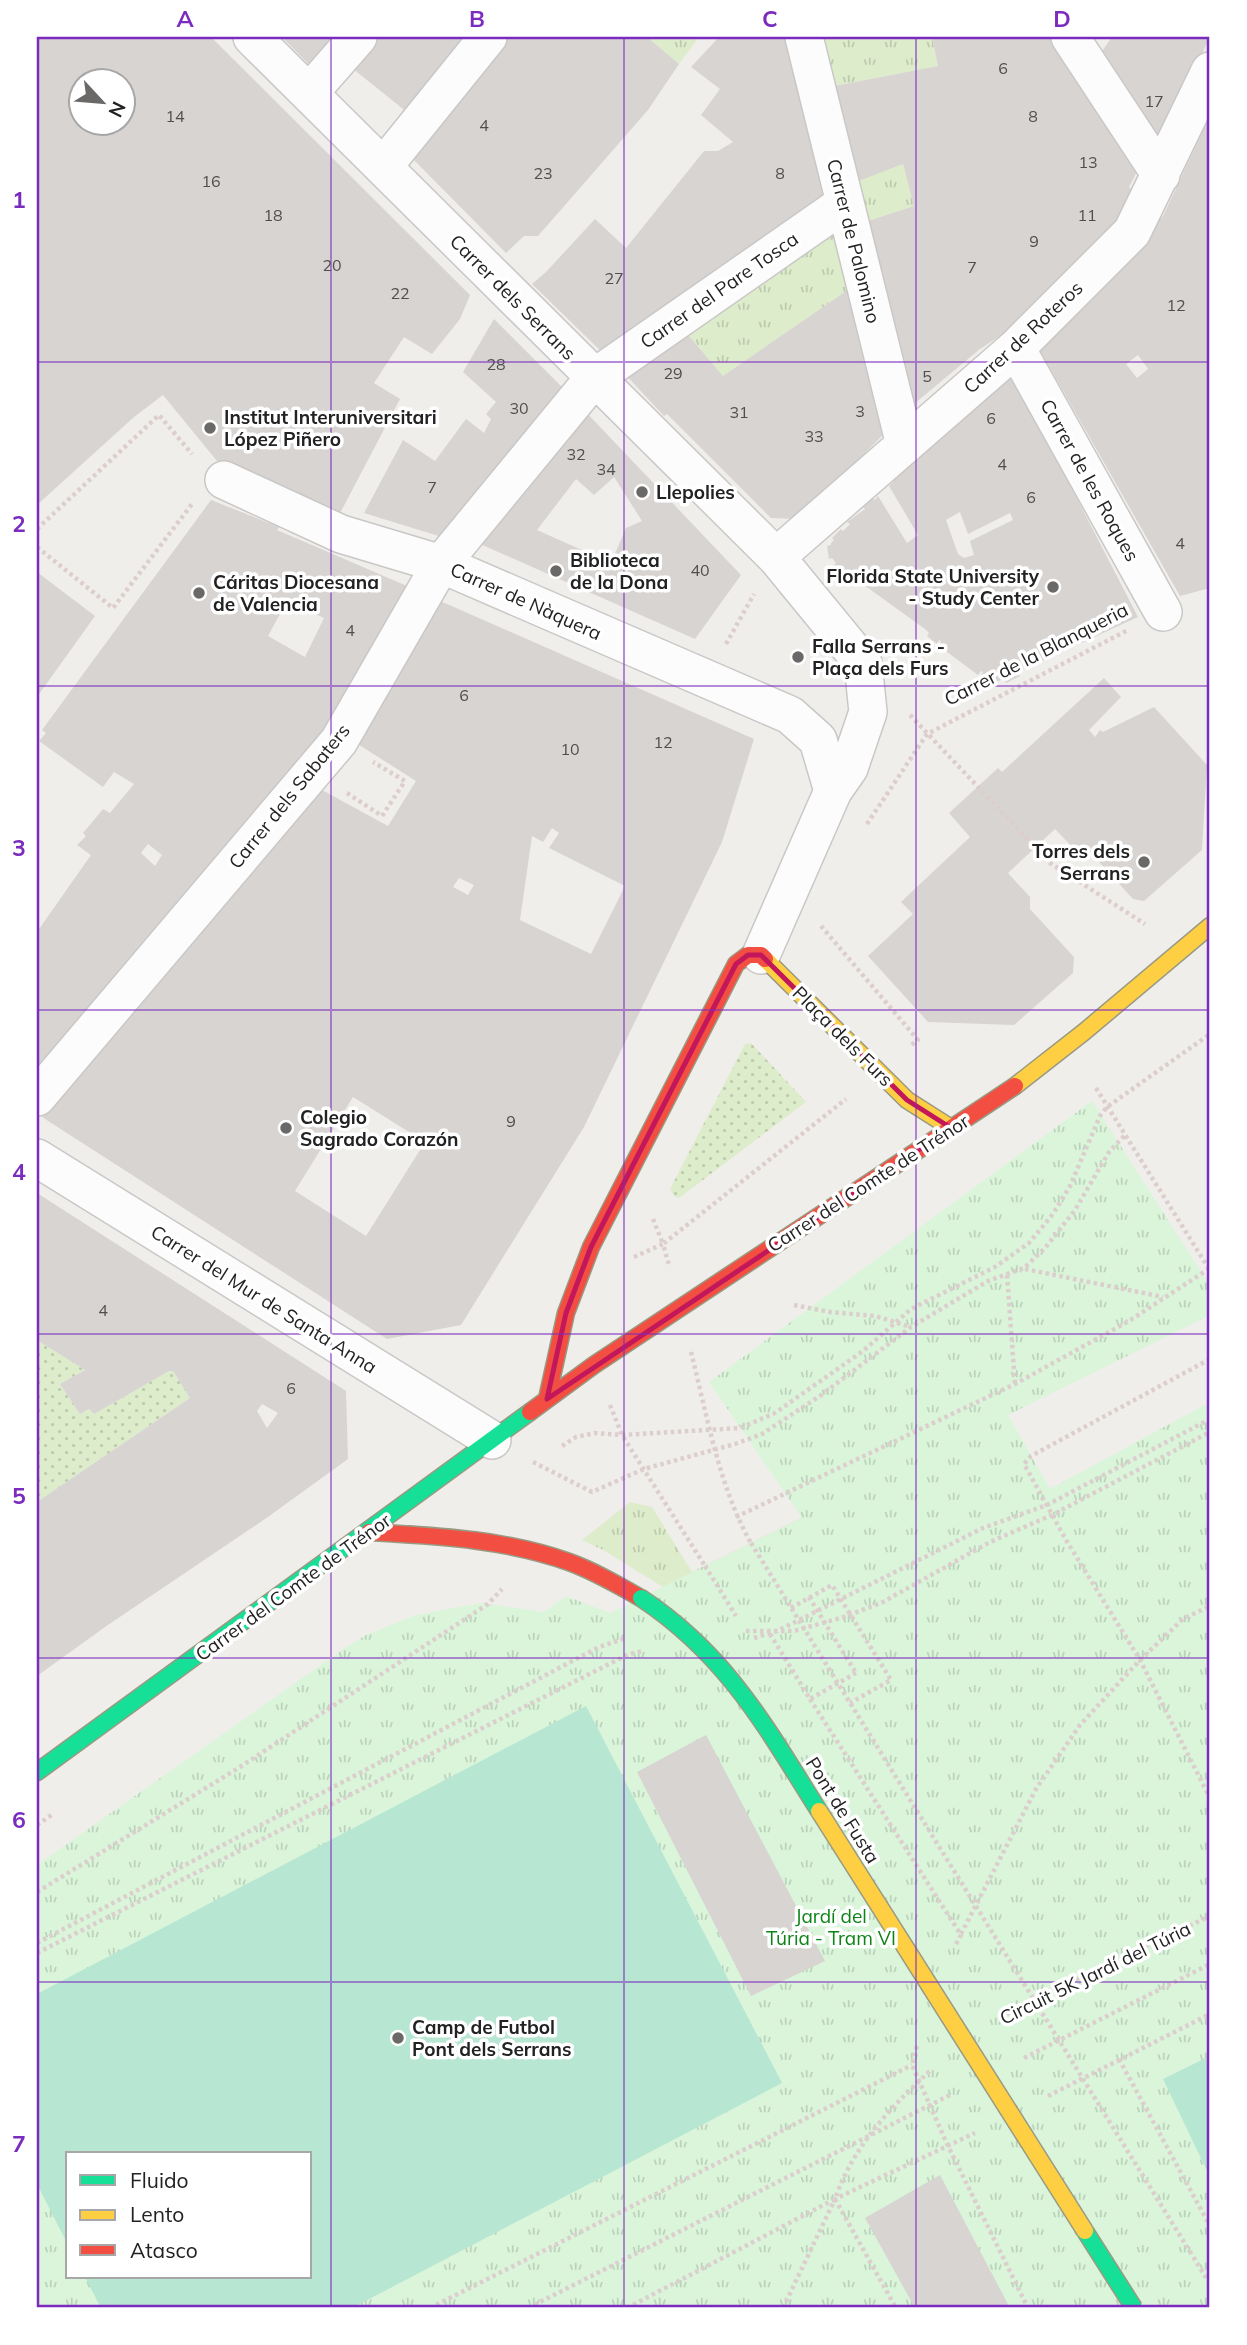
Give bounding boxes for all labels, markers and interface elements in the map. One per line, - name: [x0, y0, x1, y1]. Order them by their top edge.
- text: A: [176, 4, 194, 33]
- text: B: [469, 4, 485, 33]
- text: C: [762, 4, 778, 33]
- text: D: [1053, 4, 1071, 33]
- house number: 6: [998, 58, 1008, 78]
- north arrow: [66, 66, 136, 136]
- house number: 17: [1144, 91, 1164, 111]
- text: N: [103, 98, 131, 121]
- house number: 14: [165, 106, 185, 126]
- house number: 8: [1028, 106, 1038, 126]
- house number: 4: [479, 115, 489, 135]
- house number: 13: [1078, 152, 1098, 172]
- street label: Carrer de Palomino: [822, 156, 886, 326]
- house number: 23: [533, 163, 553, 183]
- house number: 8: [775, 163, 785, 183]
- house number: 16: [201, 171, 221, 191]
- text: 1: [12, 185, 26, 214]
- house number: 18: [263, 205, 283, 225]
- house number: 11: [1077, 205, 1097, 225]
- street label: Carrer del Pare Tosca: [635, 226, 803, 354]
- street label: Carrer dels Serrans: [445, 229, 581, 365]
- house number: 9: [1029, 231, 1039, 251]
- house number: 20: [322, 255, 342, 275]
- house number: 7: [967, 257, 977, 277]
- house number: 27: [604, 268, 624, 288]
- street label: Carrer de Roteros: [958, 276, 1088, 398]
- house number: 22: [390, 283, 410, 303]
- house number: 12: [1166, 295, 1186, 315]
- house number: 28: [486, 354, 506, 374]
- house number: 29: [663, 363, 683, 383]
- house number: 5: [922, 366, 932, 386]
- street label: Carrer de les Roques: [1035, 395, 1145, 565]
- house number: 30: [509, 398, 529, 418]
- house number: 3: [855, 401, 865, 421]
- house number: 31: [729, 402, 749, 422]
- place label: Institut Interuniversitari López Piñero: [224, 405, 437, 451]
- house number: 6: [986, 408, 996, 428]
- marker: Institut Interuniversitari López Piñero: [202, 420, 218, 436]
- house number: 33: [804, 426, 824, 446]
- house number: 32: [566, 444, 586, 464]
- house number: 4: [997, 454, 1007, 474]
- house number: 34: [596, 459, 616, 479]
- house number: 7: [427, 477, 437, 497]
- place label: Llepolies: [656, 480, 735, 504]
- marker: Llepolies: [634, 484, 650, 500]
- house number: 6: [1026, 487, 1036, 507]
- text: 2: [12, 509, 26, 538]
- house number: 4: [1175, 533, 1185, 553]
- place label: Biblioteca de la Dona: [570, 548, 668, 594]
- street label: Carrer de Nàquera: [447, 557, 605, 645]
- house number: 40: [690, 560, 710, 580]
- marker: Biblioteca de la Dona: [548, 563, 564, 579]
- place label: Florida State University - Study Center: [826, 564, 1040, 610]
- place label: Cáritas Diocesana de Valencia: [213, 570, 379, 616]
- marker: Florida State University - Study Center: [1045, 579, 1061, 595]
- marker: Cáritas Diocesana de Valencia: [191, 585, 207, 601]
- street label: Carrer de la Blanqueria: [940, 597, 1132, 711]
- house number: 4: [345, 620, 355, 640]
- place label: Falla Serrans - Plaça dels Furs: [812, 634, 949, 680]
- marker: Falla Serrans - Plaça dels Furs: [790, 649, 806, 665]
- house number: 6: [459, 685, 469, 705]
- street label: Carrer dels Sabaters: [223, 719, 355, 873]
- house number: 12: [653, 732, 673, 752]
- house number: 10: [560, 739, 580, 759]
- text: 3: [12, 833, 26, 862]
- place label: Torres dels Serrans: [1032, 839, 1130, 885]
- marker: Torres dels Serrans: [1136, 854, 1152, 870]
- street label: Plaça dels Furs: [788, 981, 898, 1091]
- place label: Colegio Sagrado Corazón: [300, 1105, 459, 1151]
- street label: Carrer del Comte de Trénor: [763, 1109, 973, 1257]
- house number: 9: [506, 1111, 516, 1131]
- marker: Colegio Sagrado Corazón: [278, 1120, 294, 1136]
- text: 4: [12, 1157, 26, 1186]
- street label: Carrer del Mur de Santa Anna: [147, 1219, 381, 1379]
- house number: 4: [98, 1300, 108, 1320]
- house number: 6: [286, 1378, 296, 1398]
- text: 5: [12, 1481, 26, 1510]
- street label: Carrer del Comte de Trénor: [191, 1508, 395, 1666]
- street label: Pont de Fusta: [801, 1752, 885, 1868]
- text: 6: [12, 1805, 26, 1834]
- park label: Jardí del Túria - Tram VI: [766, 1904, 896, 1950]
- street label: Circuit 5K Jardí del Túria: [996, 1916, 1194, 2030]
- place label: Camp de Futbol Pont dels Serrans: [412, 2015, 571, 2061]
- marker: Camp de Futbol Pont dels Serrans: [390, 2030, 406, 2046]
- text: 7: [12, 2129, 26, 2158]
- legend: [66, 2152, 312, 2278]
- text: Fluido: [130, 2167, 189, 2193]
- text: Lento: [130, 2201, 184, 2227]
- text: Atasco: [130, 2237, 198, 2263]

